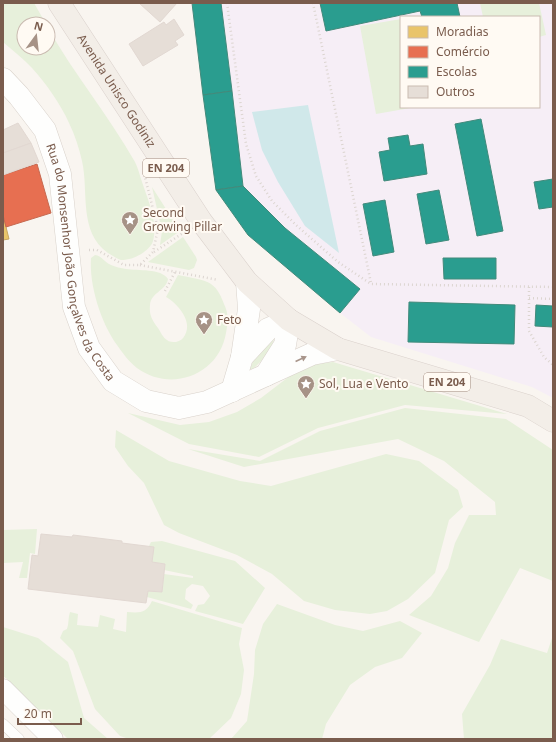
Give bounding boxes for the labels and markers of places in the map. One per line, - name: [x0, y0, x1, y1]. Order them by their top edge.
- place label: Second Growing Pillar: [143, 204, 222, 235]
- place icon: Second Growing Pillar: [120, 210, 140, 235]
- place icon: Feto: [194, 310, 214, 335]
- place label: Feto: [217, 311, 242, 328]
- place icon: Sol, Lua e Vento: [296, 374, 316, 399]
- place label: Sol, Lua e Vento: [319, 375, 408, 392]

